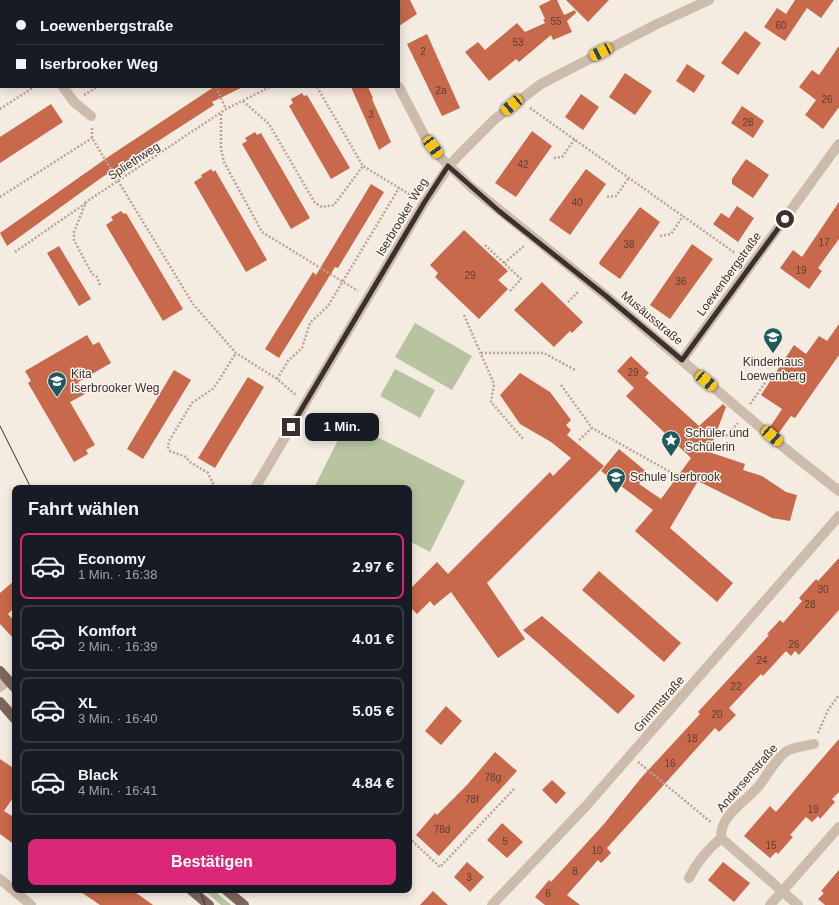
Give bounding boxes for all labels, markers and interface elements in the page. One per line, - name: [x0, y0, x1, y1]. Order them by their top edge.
- house number: 55: [550, 16, 562, 27]
- text: Loewenbergstraße: [40, 17, 173, 34]
- house number: 60: [775, 20, 787, 31]
- house number: 53: [512, 37, 524, 48]
- car: [588, 41, 614, 63]
- house number: 2: [420, 46, 426, 57]
- text: Iserbrooker Weg: [40, 55, 158, 72]
- house number: 2a: [435, 85, 447, 96]
- car: [499, 93, 525, 117]
- house number: 26: [821, 94, 833, 105]
- house number: 3: [368, 109, 374, 120]
- house number: 28: [742, 117, 754, 128]
- car: [421, 134, 445, 160]
- street label: Spliethweg: [106, 139, 162, 183]
- house number: 42: [517, 159, 529, 170]
- street label: Iserbrooker Weg: [373, 175, 431, 259]
- house number: 40: [571, 197, 583, 208]
- route start: [776, 210, 794, 228]
- street label: Loewenbergstraße: [694, 229, 764, 319]
- house number: 17: [818, 237, 830, 248]
- house number: 38: [623, 239, 635, 250]
- house number: 19: [795, 265, 807, 276]
- house number: 29: [464, 270, 476, 281]
- house number: 36: [675, 276, 687, 287]
- street label: Musäusstraße: [618, 288, 686, 348]
- school or university icon: Kinderhaus Loewenberg: [762, 326, 784, 354]
- place label: Kinderhaus Loewenberg: [740, 355, 806, 383]
- place label: Kita Iserbrooker Weg: [71, 367, 159, 395]
- house number: 29: [627, 367, 639, 378]
- car: [693, 369, 719, 393]
- school or university icon: Kita Iserbrooker Weg: [46, 370, 68, 398]
- callout: 1 Min.: [305, 413, 379, 441]
- route end: [282, 418, 300, 436]
- text: 1 Min.: [324, 419, 360, 434]
- car: [759, 424, 785, 448]
- place label: Schüler und Schülerin: [685, 426, 749, 454]
- place icon: Schüler und Schülerin: [660, 429, 682, 457]
- school or university icon: Schule Iserbrook: [605, 466, 627, 494]
- place label: Schule Iserbrook: [630, 470, 721, 484]
- text: Fahrt wählen: [28, 499, 139, 519]
- icon: car: [30, 548, 66, 584]
- text: Economy: [78, 550, 146, 567]
- text: 2.97 €: [352, 558, 394, 575]
- text: 1 Min. · 16:38: [78, 567, 158, 582]
- house number: 30: [817, 584, 829, 595]
- house number: 28: [804, 599, 816, 610]
- icon: car: [30, 620, 66, 656]
- text: Komfort: [78, 622, 136, 639]
- text: 4.01 €: [352, 630, 394, 647]
- text: 2 Min. · 16:39: [78, 639, 158, 654]
- house number: 26: [788, 639, 800, 650]
- house number: 24: [756, 655, 768, 666]
- street label: Grimmstraße: [631, 673, 687, 735]
- house number: 22: [730, 681, 742, 692]
- icon: car: [30, 692, 66, 728]
- text: XL: [78, 694, 97, 711]
- text: 5.05 €: [352, 702, 394, 719]
- house number: 20: [711, 709, 723, 720]
- text: 3 Min. · 16:40: [78, 711, 158, 726]
- house number: 18: [686, 733, 698, 744]
- street label: Andersenstraße: [714, 741, 780, 815]
- house number: 16: [664, 758, 676, 769]
- icon: car: [30, 764, 66, 800]
- text: Black: [78, 766, 118, 783]
- house number: 78g: [485, 772, 501, 783]
- text: 4.84 €: [352, 774, 394, 791]
- text: 4 Min. · 16:41: [78, 783, 158, 798]
- house number: 78f: [465, 794, 479, 805]
- house number: 19: [807, 804, 819, 815]
- house number: 78d: [434, 824, 450, 835]
- house number: 5: [502, 836, 508, 847]
- button: Bestätigen: [28, 839, 396, 885]
- house number: 15: [765, 840, 777, 851]
- house number: 10: [591, 845, 603, 856]
- house number: 8: [572, 866, 578, 877]
- house number: 3: [466, 872, 472, 883]
- house number: 6: [545, 888, 551, 899]

